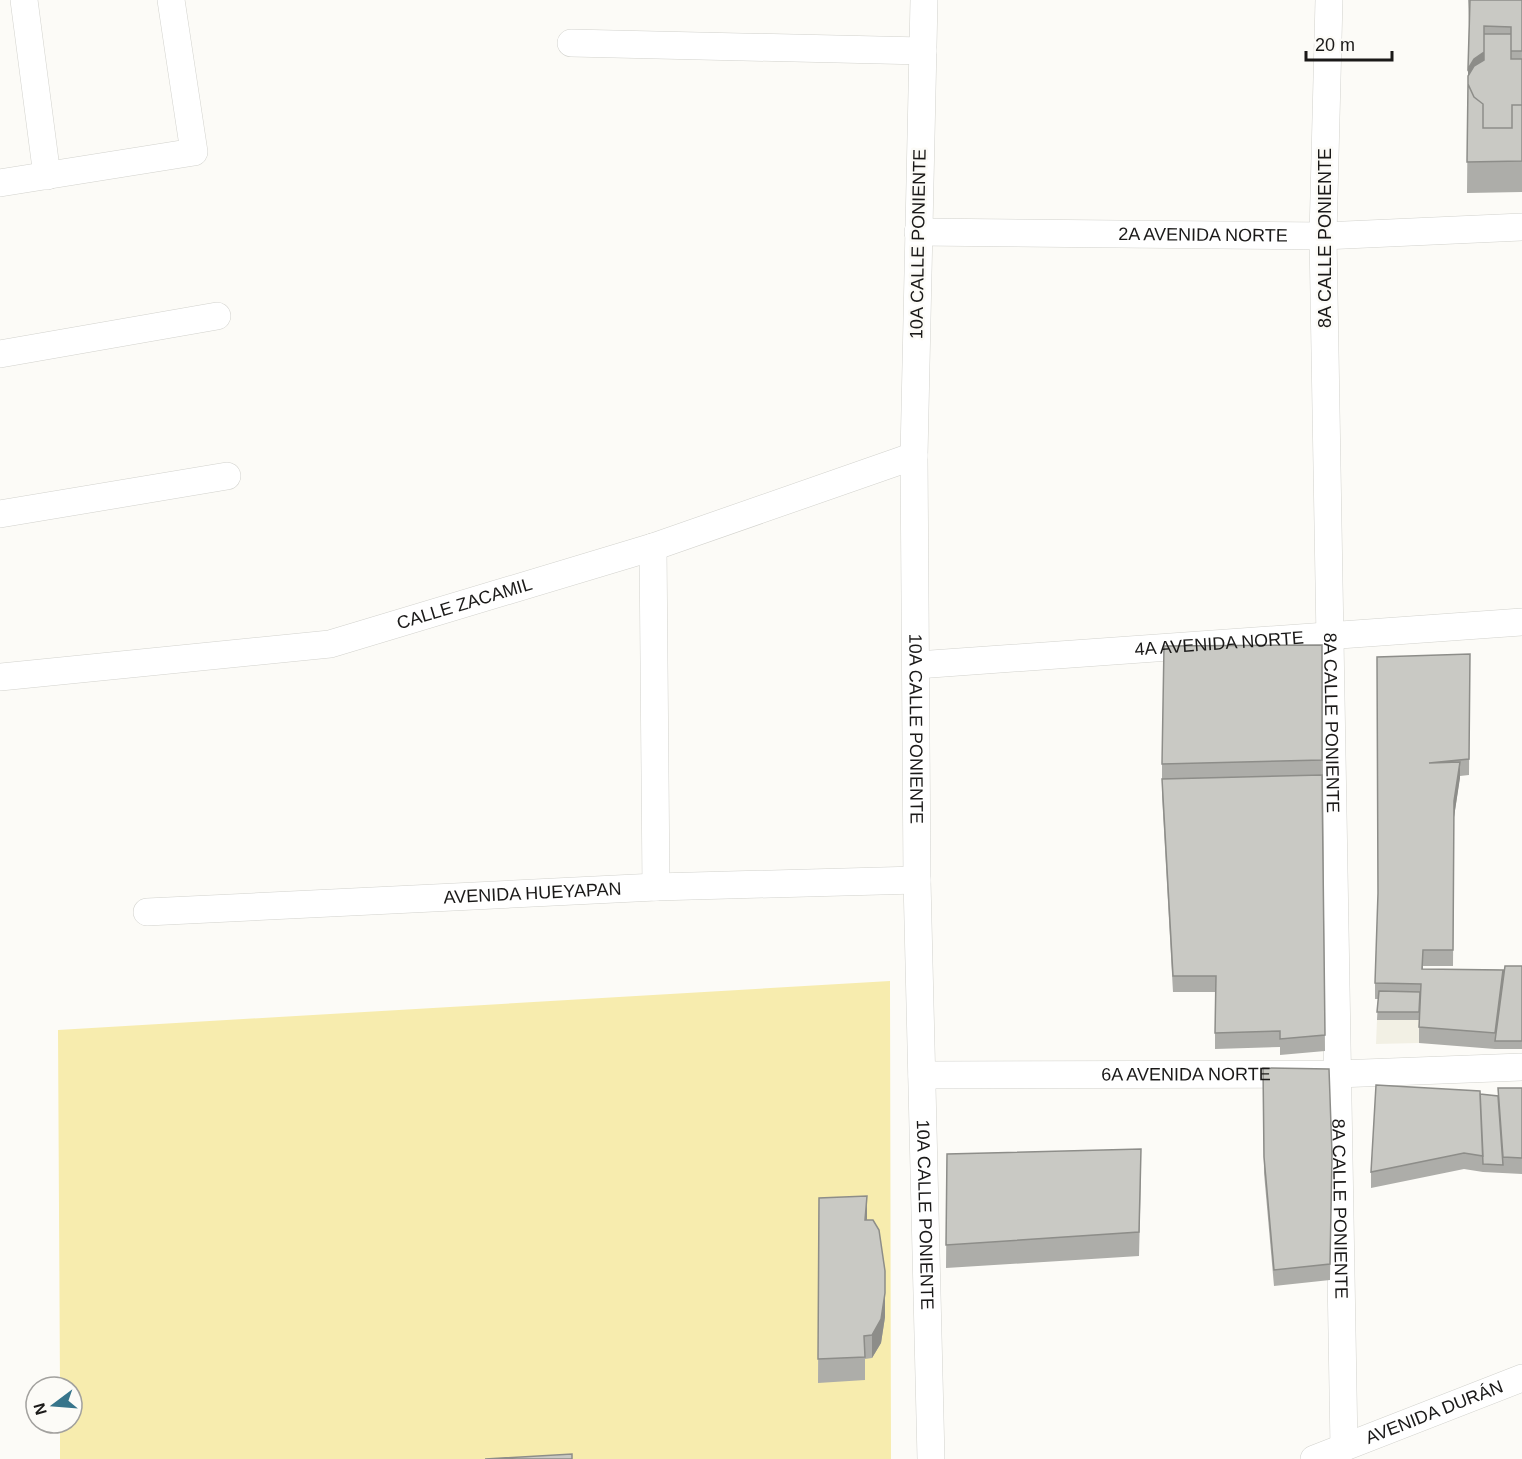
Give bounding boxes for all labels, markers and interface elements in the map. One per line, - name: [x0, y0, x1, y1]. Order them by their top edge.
- scale bar: [1306, 24, 1392, 62]
- text: 20 m: [1315, 35, 1355, 55]
- street label: 8A CALLE PONIENTE: [1315, 148, 1335, 328]
- street label: 10A CALLE PONIENTE: [906, 149, 930, 339]
- street label: 2A AVENIDA NORTE: [1118, 224, 1288, 246]
- street label: CALLE ZACAMIL: [394, 574, 534, 633]
- street label: 4A AVENIDA NORTE: [1134, 628, 1304, 660]
- street label: 8A CALLE PONIENTE: [1320, 633, 1343, 813]
- street label: 10A CALLE PONIENTE: [905, 634, 927, 824]
- street label: AVENIDA HUEYAPAN: [443, 879, 622, 907]
- street label: 6A AVENIDA NORTE: [1101, 1064, 1271, 1085]
- street label: 10A CALLE PONIENTE: [913, 1119, 937, 1310]
- street label: 8A CALLE PONIENTE: [1328, 1119, 1351, 1299]
- north arrow: [24, 1375, 84, 1435]
- street label: AVENIDA DURÁN: [1363, 1376, 1506, 1448]
- text: N: [30, 1401, 50, 1417]

